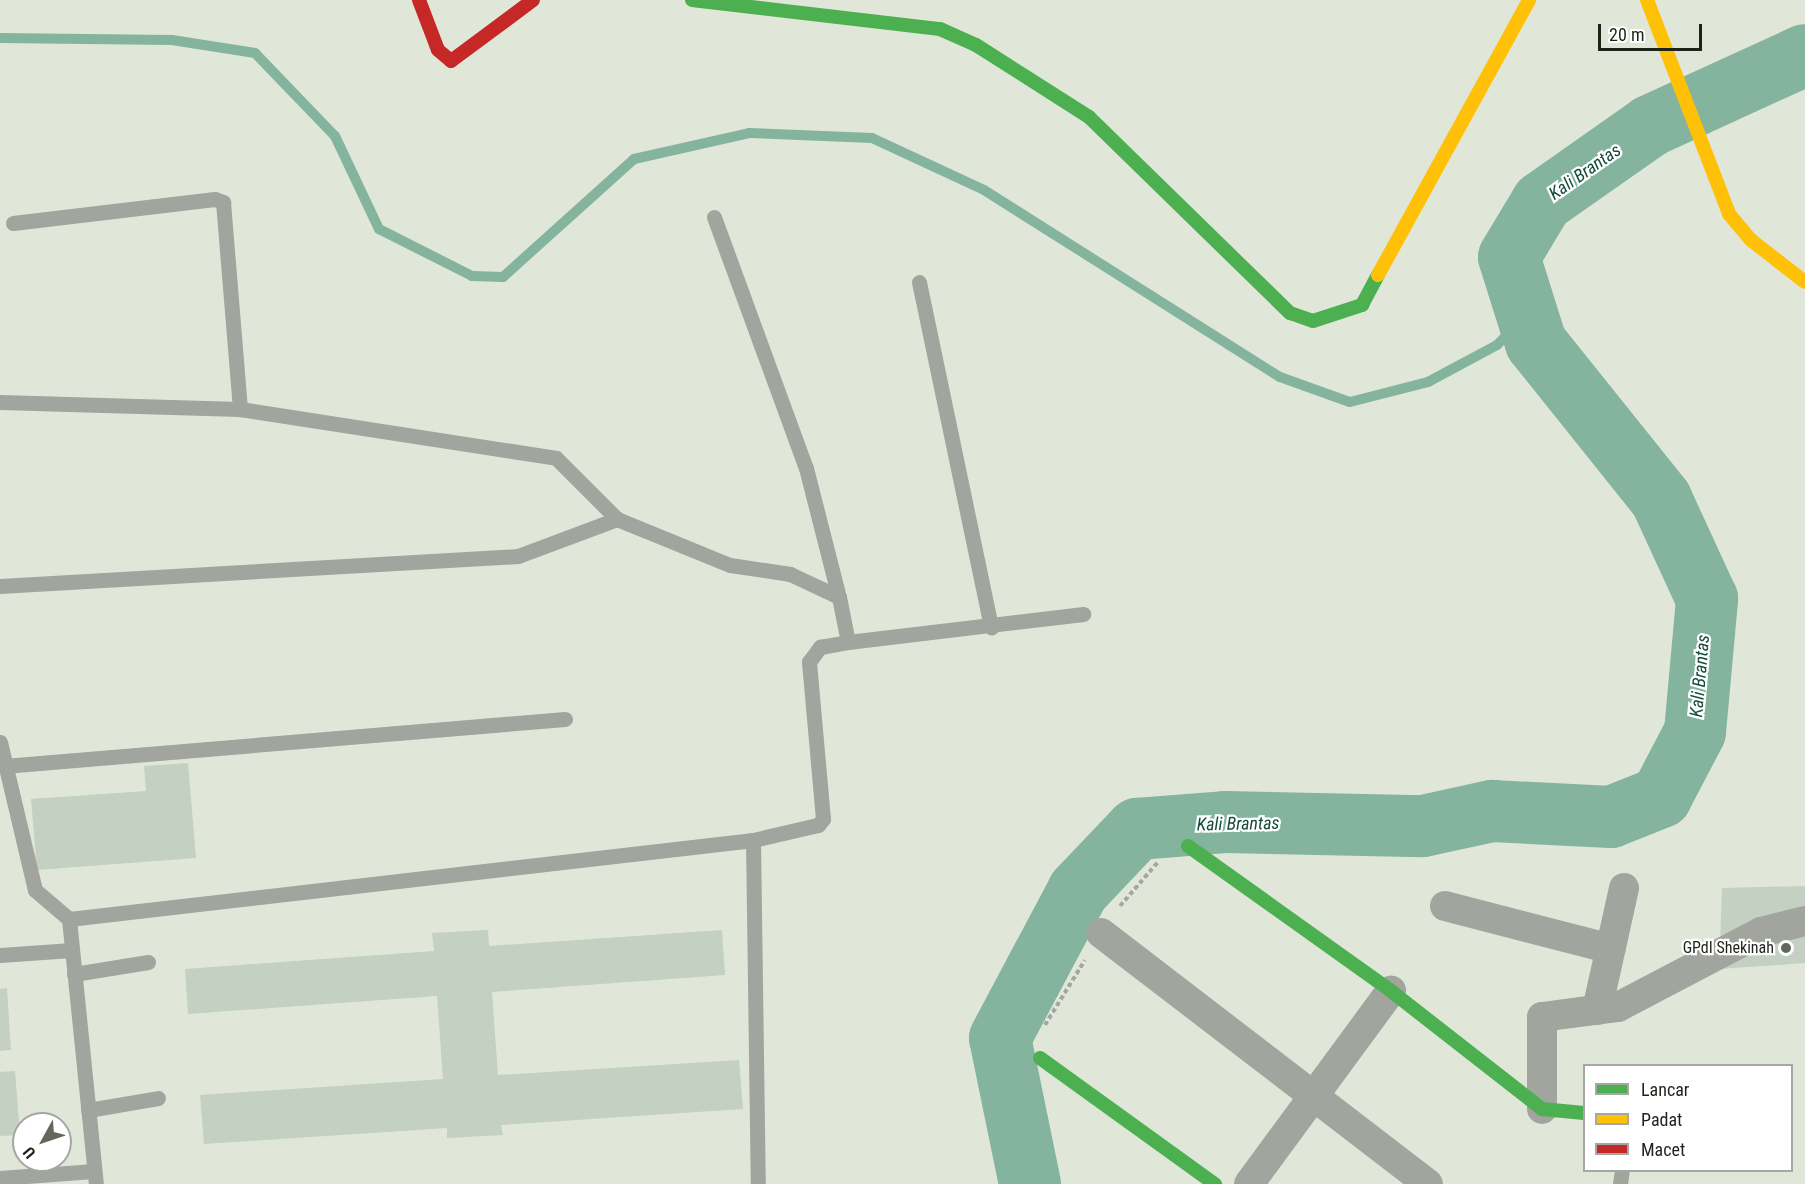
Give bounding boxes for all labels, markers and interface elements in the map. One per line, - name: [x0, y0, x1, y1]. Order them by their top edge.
- scale bar: [1601, 12, 1704, 50]
- text: 20 m: [1609, 24, 1644, 45]
- water label: Kali Brantas: [1545, 139, 1625, 205]
- water label: Kali Brantas: [1686, 634, 1714, 718]
- water label: Kali Brantas: [1196, 812, 1280, 836]
- place label: GPdI Shekinah: [1683, 938, 1774, 958]
- marker: GPdI Shekinah: [1779, 941, 1793, 955]
- legend: [1583, 1064, 1793, 1172]
- text: Lancar: [1641, 1079, 1689, 1100]
- text: Padat: [1641, 1109, 1682, 1130]
- north arrow: [12, 1112, 72, 1172]
- text: Macet: [1641, 1139, 1685, 1160]
- text: U: [19, 1143, 40, 1162]

